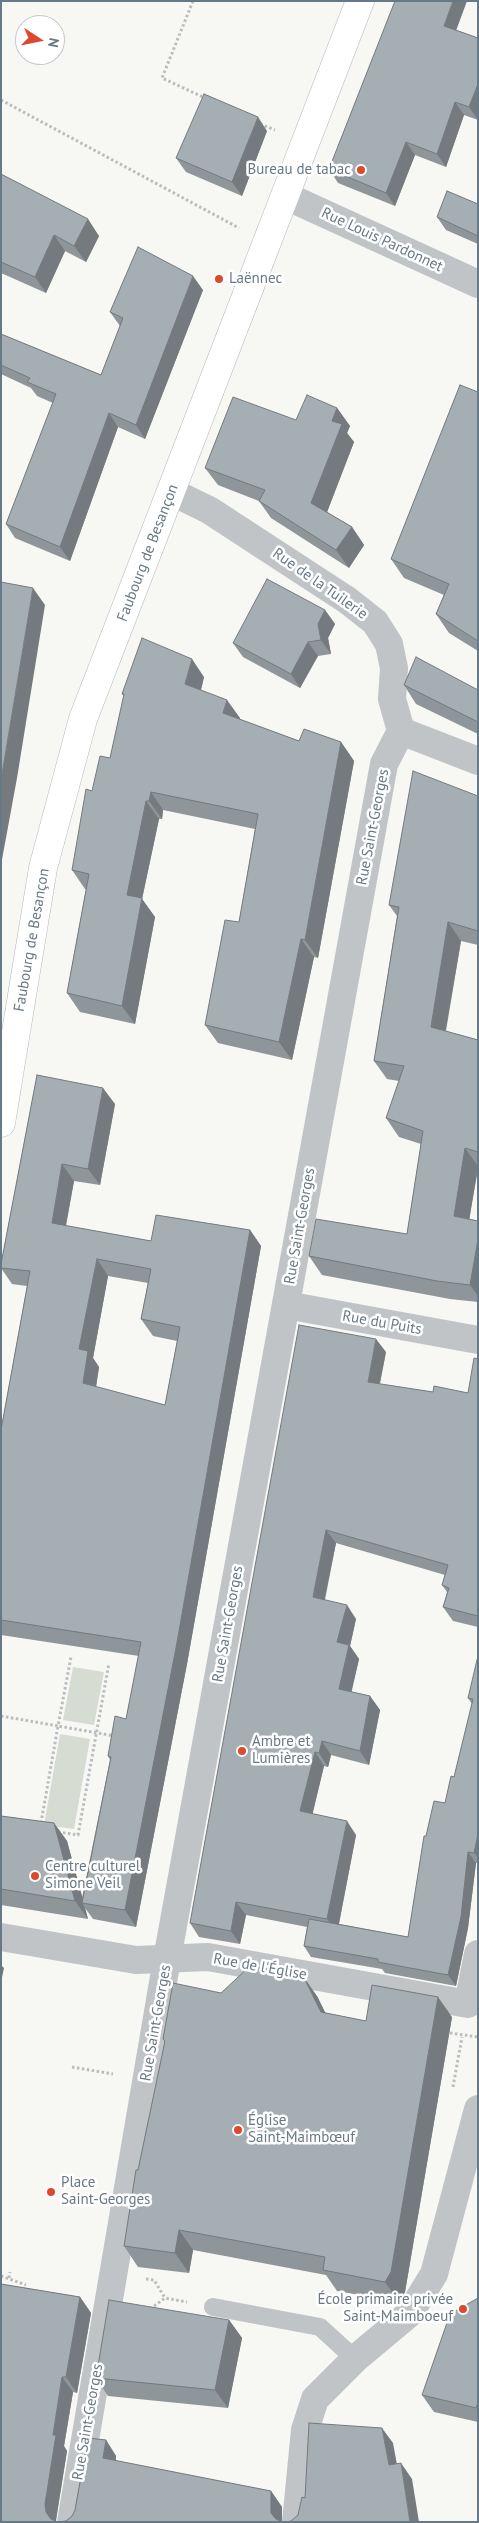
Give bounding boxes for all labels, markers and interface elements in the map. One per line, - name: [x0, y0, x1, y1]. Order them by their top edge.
- north arrow: [15, 15, 65, 65]
- text: N: [44, 36, 63, 49]
- place label: Bureau de tabac: [247, 161, 351, 179]
- marker: Bureau de tabac: [355, 164, 367, 176]
- street label: Rue Louis Pardonnet: [319, 204, 445, 276]
- place label: Laënnec: [229, 270, 282, 288]
- marker: Laënnec: [213, 273, 225, 285]
- street label: Faubourg de Besançon: [114, 482, 182, 624]
- street label: Rue de la Tuilerie: [269, 545, 371, 623]
- street label: Rue Saint-Georges: [353, 767, 393, 887]
- street label: Faubourg de Besançon: [11, 867, 53, 1013]
- street label: Rue Saint-Georges: [281, 1166, 319, 1286]
- street label: Rue du Puits: [341, 1307, 423, 1339]
- street label: Rue Saint-Georges: [209, 1564, 247, 1684]
- place label: Ambre et Lumières: [252, 1733, 310, 1768]
- marker: Ambre et Lumières: [236, 1745, 248, 1757]
- place label: Centre culturel Simone Veil: [45, 1858, 140, 1893]
- marker: Centre culturel Simone Veil: [29, 1870, 41, 1882]
- street label: Rue de l'Église: [212, 1950, 308, 1984]
- street label: Rue Saint-Georges: [137, 1963, 175, 2083]
- place label: Église Saint-Maimbœuf: [248, 2112, 355, 2147]
- marker: Église Saint-Maimbœuf: [232, 2124, 244, 2136]
- place label: Place Saint-Georges: [61, 2174, 150, 2209]
- marker: Place Saint-Georges: [45, 2186, 57, 2198]
- place label: École primaire privée Saint-Maimboeuf: [318, 2291, 453, 2326]
- marker: École primaire privée Saint-Maimboeuf: [457, 2303, 469, 2315]
- street label: Rue Saint-Georges: [69, 2362, 107, 2482]

